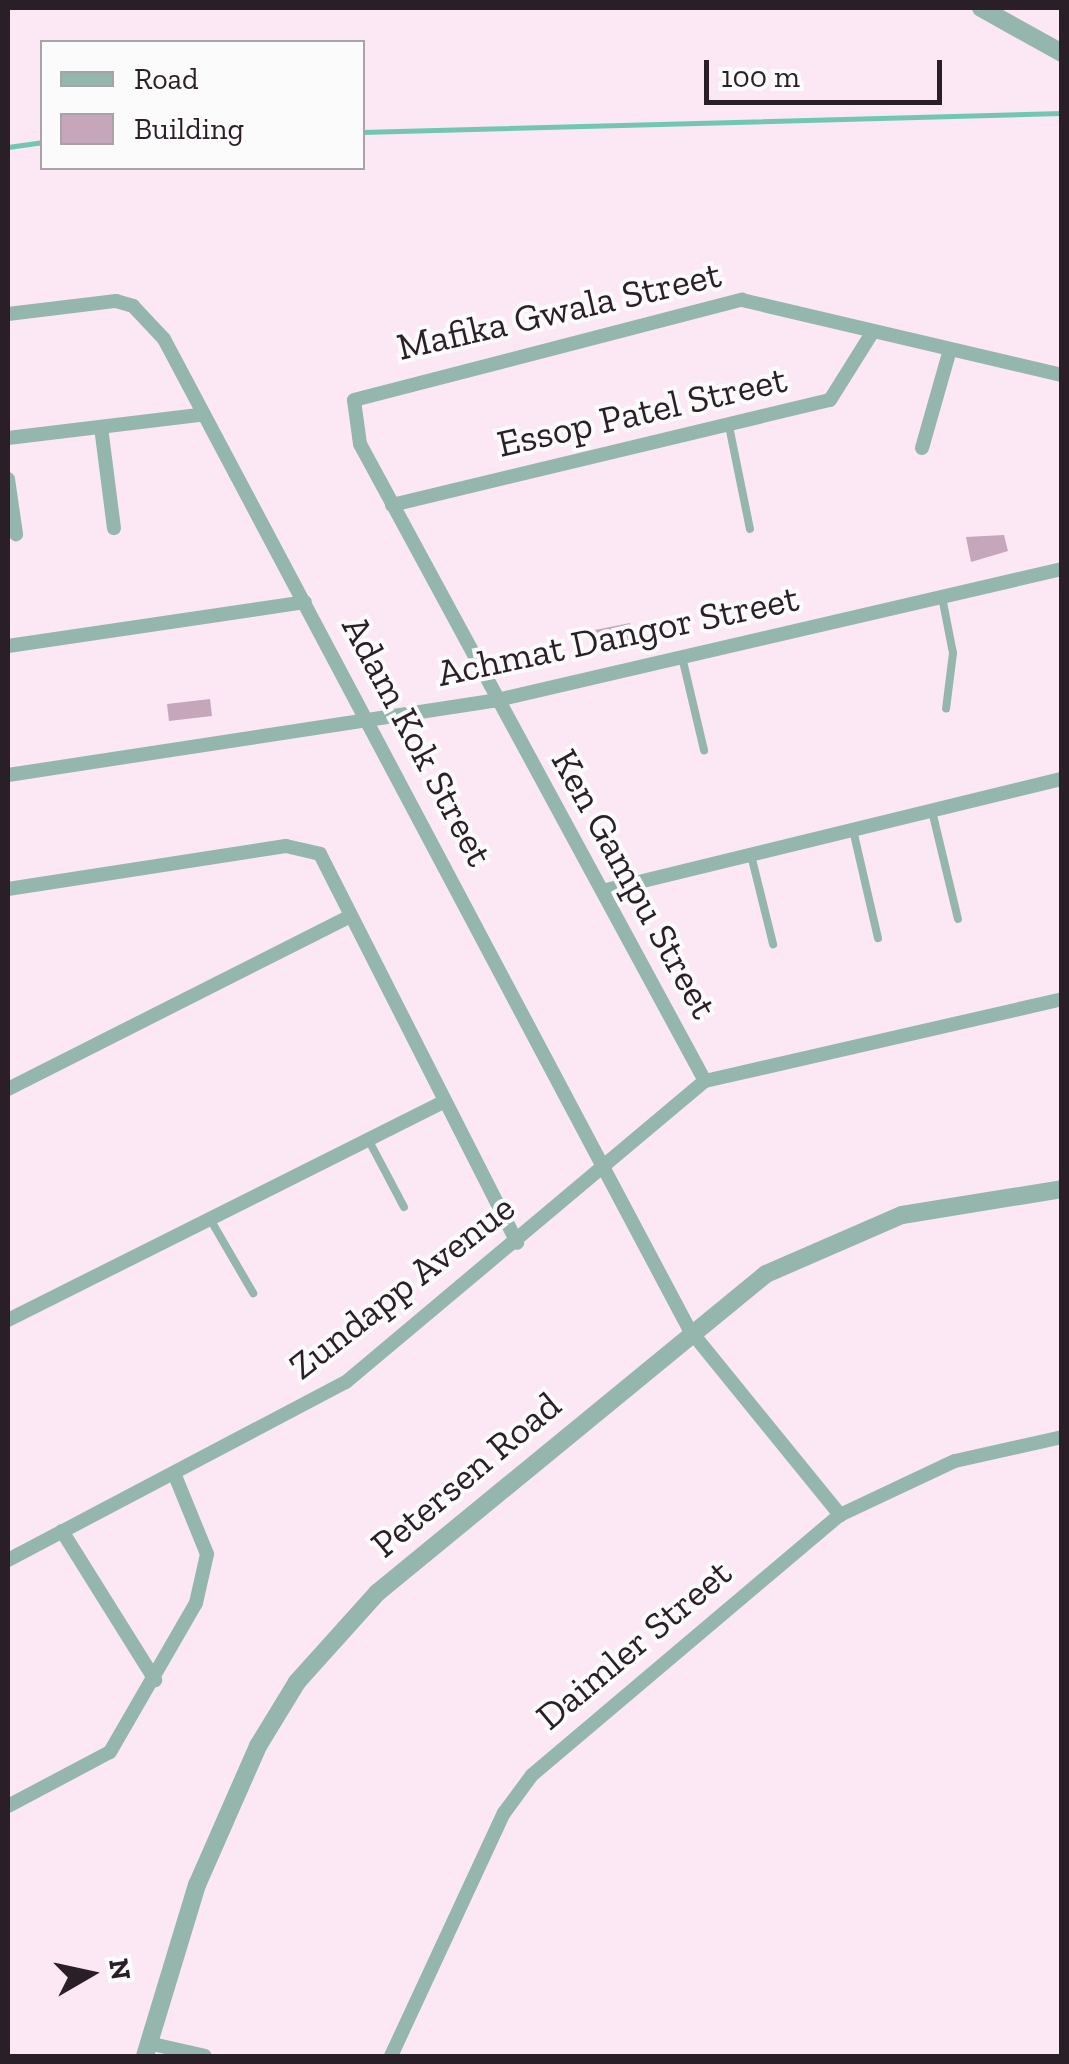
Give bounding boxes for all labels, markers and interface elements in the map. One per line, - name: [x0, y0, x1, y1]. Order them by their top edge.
- legend: [40, 40, 365, 170]
- scale bar: [709, 40, 946, 102]
- text: 100 m: [721, 59, 800, 95]
- text: Road: [134, 61, 199, 97]
- text: Building: [134, 111, 244, 147]
- street label: Mafika Gwala Street: [393, 252, 725, 370]
- street label: Essop Patel Street: [493, 357, 791, 467]
- street label: Achmat Dangor Street: [433, 575, 803, 697]
- street label: Adam Kok Street: [332, 608, 502, 874]
- street label: Ken Gampu Street: [541, 742, 727, 1026]
- street label: Zundapp Avenue: [280, 1184, 524, 1390]
- street label: Petersen Road: [362, 1383, 570, 1567]
- street label: Daimler Street: [527, 1550, 741, 1740]
- north arrow: [40, 1924, 140, 2024]
- text: N: [102, 1956, 138, 1982]

